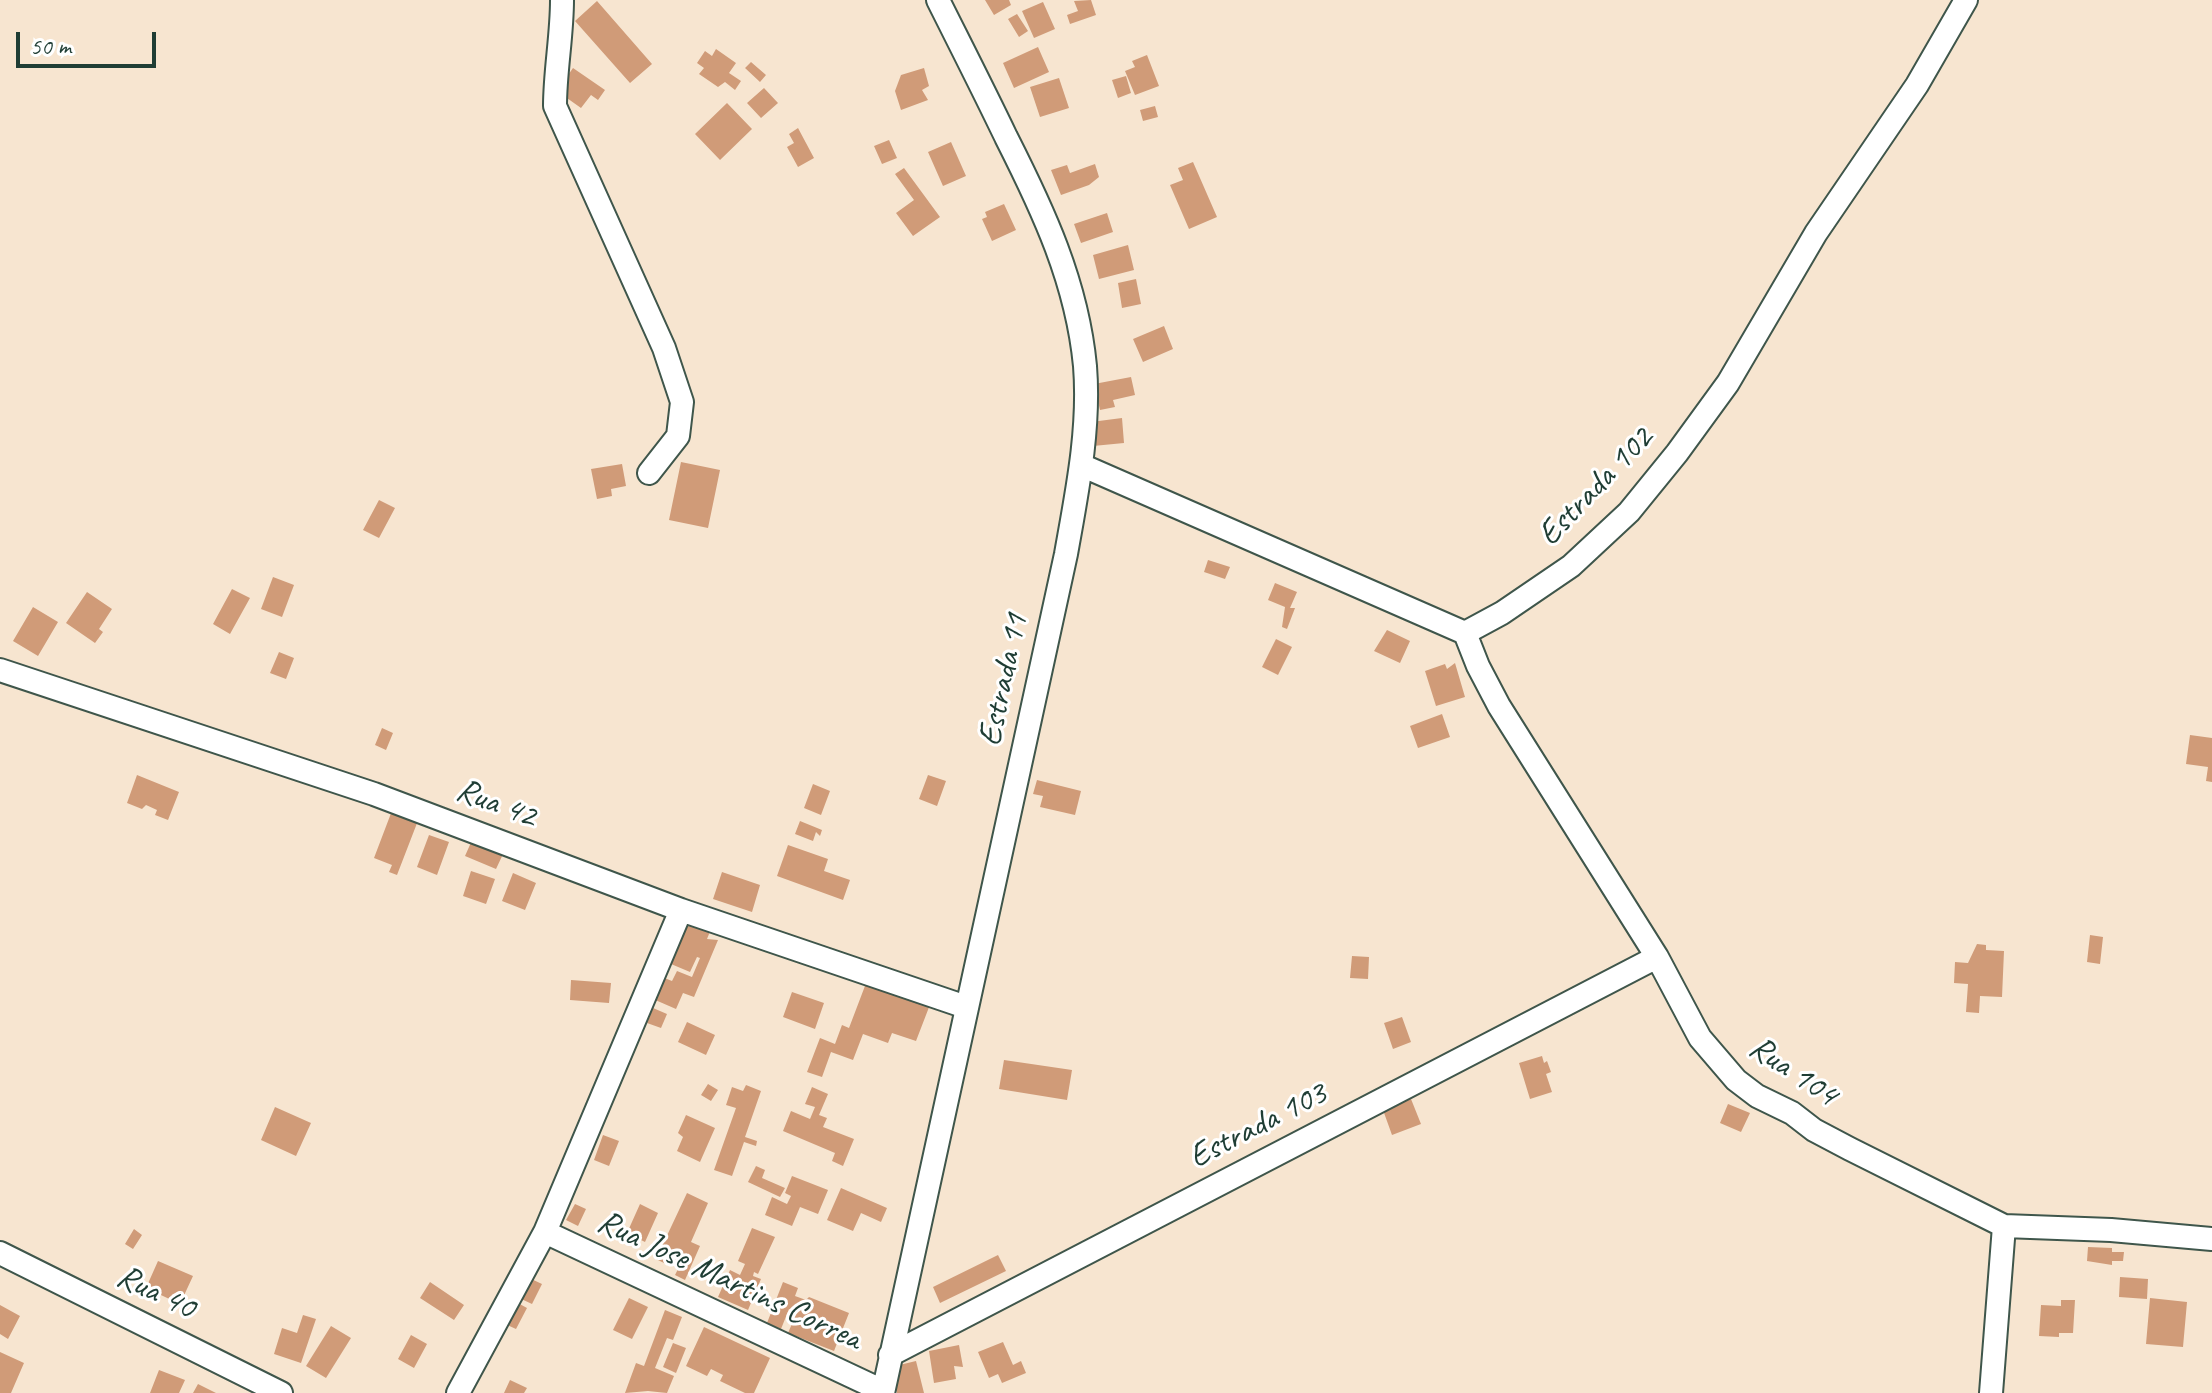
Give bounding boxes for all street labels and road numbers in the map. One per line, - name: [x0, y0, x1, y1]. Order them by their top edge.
- street label: Estrada 102: [1530, 419, 1662, 555]
- street label: Estrada 11: [970, 610, 1038, 750]
- street label: Rua 42: [450, 770, 542, 838]
- street label: Rua 104: [1741, 1028, 1845, 1116]
- street label: Estrada 103: [1182, 1074, 1334, 1178]
- street label: Rua Jose Martins Correa: [591, 1202, 867, 1360]
- street label: Rua 40: [110, 1257, 202, 1329]

